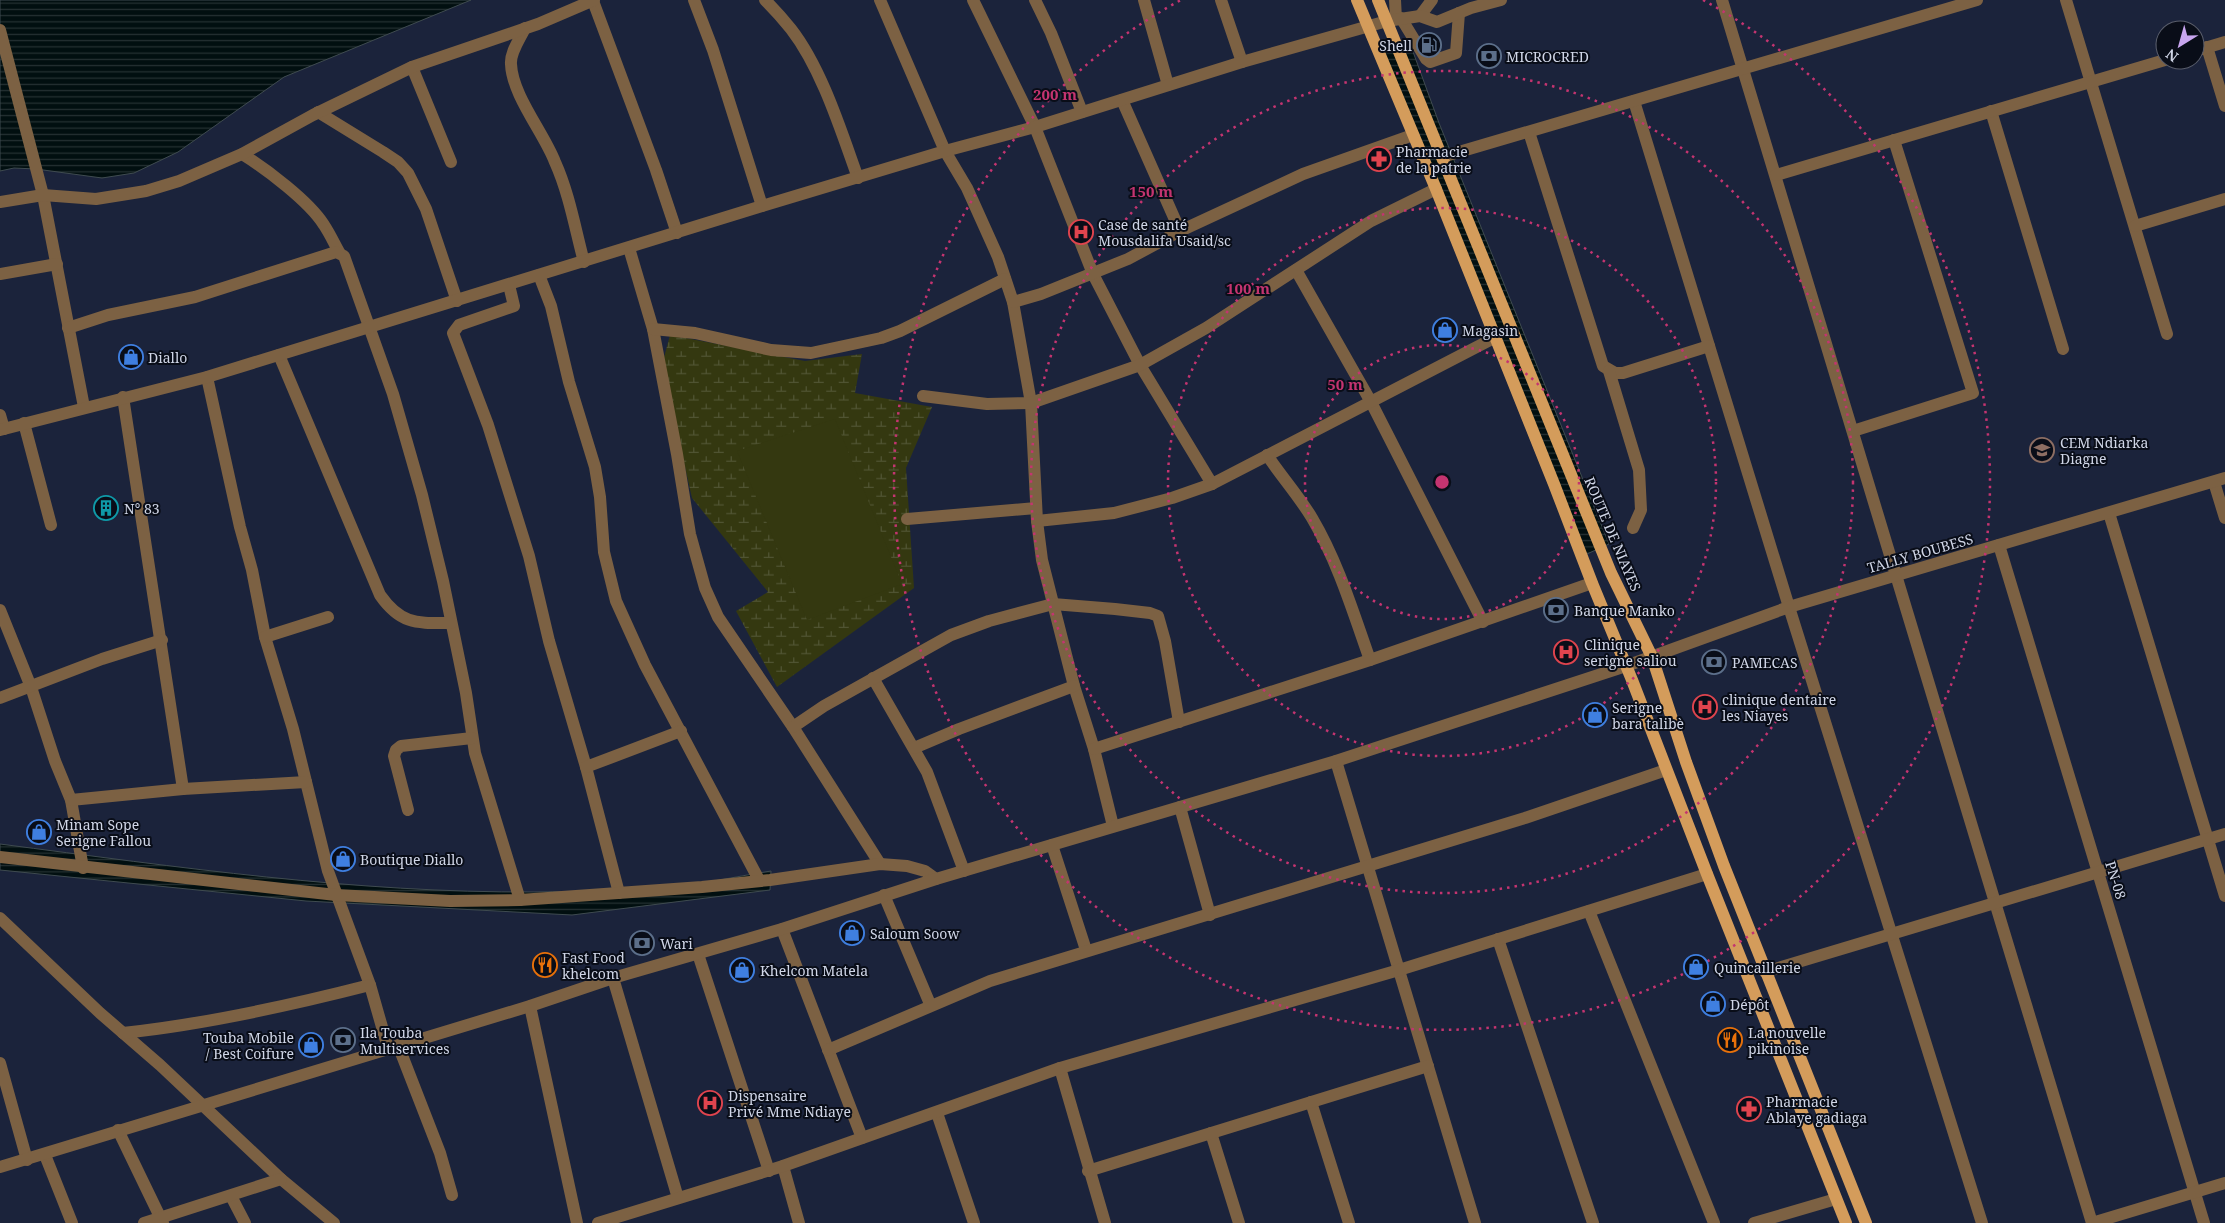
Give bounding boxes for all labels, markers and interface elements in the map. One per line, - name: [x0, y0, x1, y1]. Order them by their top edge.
- north arrow: [2155, 20, 2205, 70]
- fuel station icon: Shell: [1416, 32, 1442, 58]
- place label: Shell: [1379, 36, 1413, 55]
- bank icon: MICROCRED: [1476, 43, 1502, 69]
- text: N: [2162, 45, 2182, 67]
- place label: MICROCRED: [1506, 47, 1589, 66]
- text: 200 m: [1033, 84, 1077, 104]
- place label: Pharmacie de la patrie: [1396, 142, 1472, 177]
- pharmacy icon: Pharmacie de la patrie: [1366, 146, 1392, 172]
- text: 150 m: [1129, 181, 1173, 201]
- place label: Case de santé Mousdalifa Usaid/sc: [1098, 215, 1231, 250]
- hospital icon: Case de santé Mousdalifa Usaid/sc: [1068, 219, 1094, 245]
- text: 100 m: [1226, 278, 1270, 298]
- shop icon: Magasin: [1432, 317, 1458, 343]
- place label: Magasin: [1462, 321, 1518, 340]
- shop icon: Diallo: [118, 344, 144, 370]
- place label: Diallo: [148, 348, 187, 367]
- text: 50 m: [1327, 374, 1363, 394]
- place label: CEM Ndiarka Diagne: [2060, 433, 2149, 468]
- school or university icon: CEM Ndiarka Diagne: [2029, 437, 2055, 463]
- centre of rings: [1433, 473, 1451, 491]
- street label: ROUTE DE NIAYES: [1580, 474, 1646, 594]
- building icon: N° 83: [93, 495, 119, 521]
- place label: N° 83: [124, 499, 160, 518]
- street label: TALLY BOUBESS: [1865, 529, 1975, 577]
- bank icon: Banque Manko: [1543, 597, 1569, 623]
- place label: Banque Manko: [1574, 601, 1675, 620]
- place label: Clinique serigne saliou: [1584, 635, 1677, 670]
- hospital icon: Clinique serigne saliou: [1553, 639, 1579, 665]
- bank icon: PAMECAS: [1701, 649, 1727, 675]
- place label: PAMECAS: [1732, 653, 1798, 672]
- place label: clinique dentaire les Niayes: [1722, 690, 1836, 725]
- hospital icon: clinique dentaire les Niayes: [1692, 694, 1718, 720]
- place label: Serigne bara talibè: [1612, 698, 1684, 733]
- shop icon: Serigne bara talibè: [1582, 702, 1608, 728]
- place label: Minam Sope Serigne Fallou: [56, 815, 151, 850]
- shop icon: Minam Sope Serigne Fallou: [26, 819, 52, 845]
- shop icon: Boutique Diallo: [330, 846, 356, 872]
- place label: Boutique Diallo: [360, 850, 463, 869]
- street label: PN-08: [2101, 859, 2131, 902]
- shop icon: Saloum Soow: [839, 920, 865, 946]
- place label: Saloum Soow: [870, 924, 960, 943]
- bank icon: Wari: [629, 930, 655, 956]
- place label: Wari: [660, 934, 693, 953]
- place label: Fast Food khelcom: [562, 948, 625, 983]
- restaurant icon: Fast Food khelcom: [532, 952, 558, 978]
- shop icon: Quincaillerie: [1683, 954, 1709, 980]
- shop icon: Khelcom Matela: [729, 957, 755, 983]
- place label: Quincaillerie: [1714, 958, 1801, 977]
- place label: Khelcom Matela: [760, 961, 868, 980]
- shop icon: Dépôt: [1700, 991, 1726, 1017]
- place label: Dépôt: [1730, 995, 1769, 1014]
- place label: Ila Touba Multiservices: [360, 1023, 449, 1058]
- place label: La nouvelle pikinoise: [1748, 1023, 1826, 1058]
- bank icon: Ila Touba Multiservices: [330, 1027, 356, 1053]
- restaurant icon: La nouvelle pikinoise: [1717, 1027, 1743, 1053]
- place label: Touba Mobile / Best Coifure: [203, 1028, 294, 1063]
- shop icon: Touba Mobile / Best Coifure: [298, 1032, 324, 1058]
- place label: Dispensaire Privé Mme Ndiaye: [728, 1086, 851, 1121]
- hospital icon: Dispensaire Privé Mme Ndiaye: [697, 1090, 723, 1116]
- place label: Pharmacie Ablaye gadiaga: [1766, 1092, 1867, 1127]
- pharmacy icon: Pharmacie Ablaye gadiaga: [1736, 1096, 1762, 1122]

